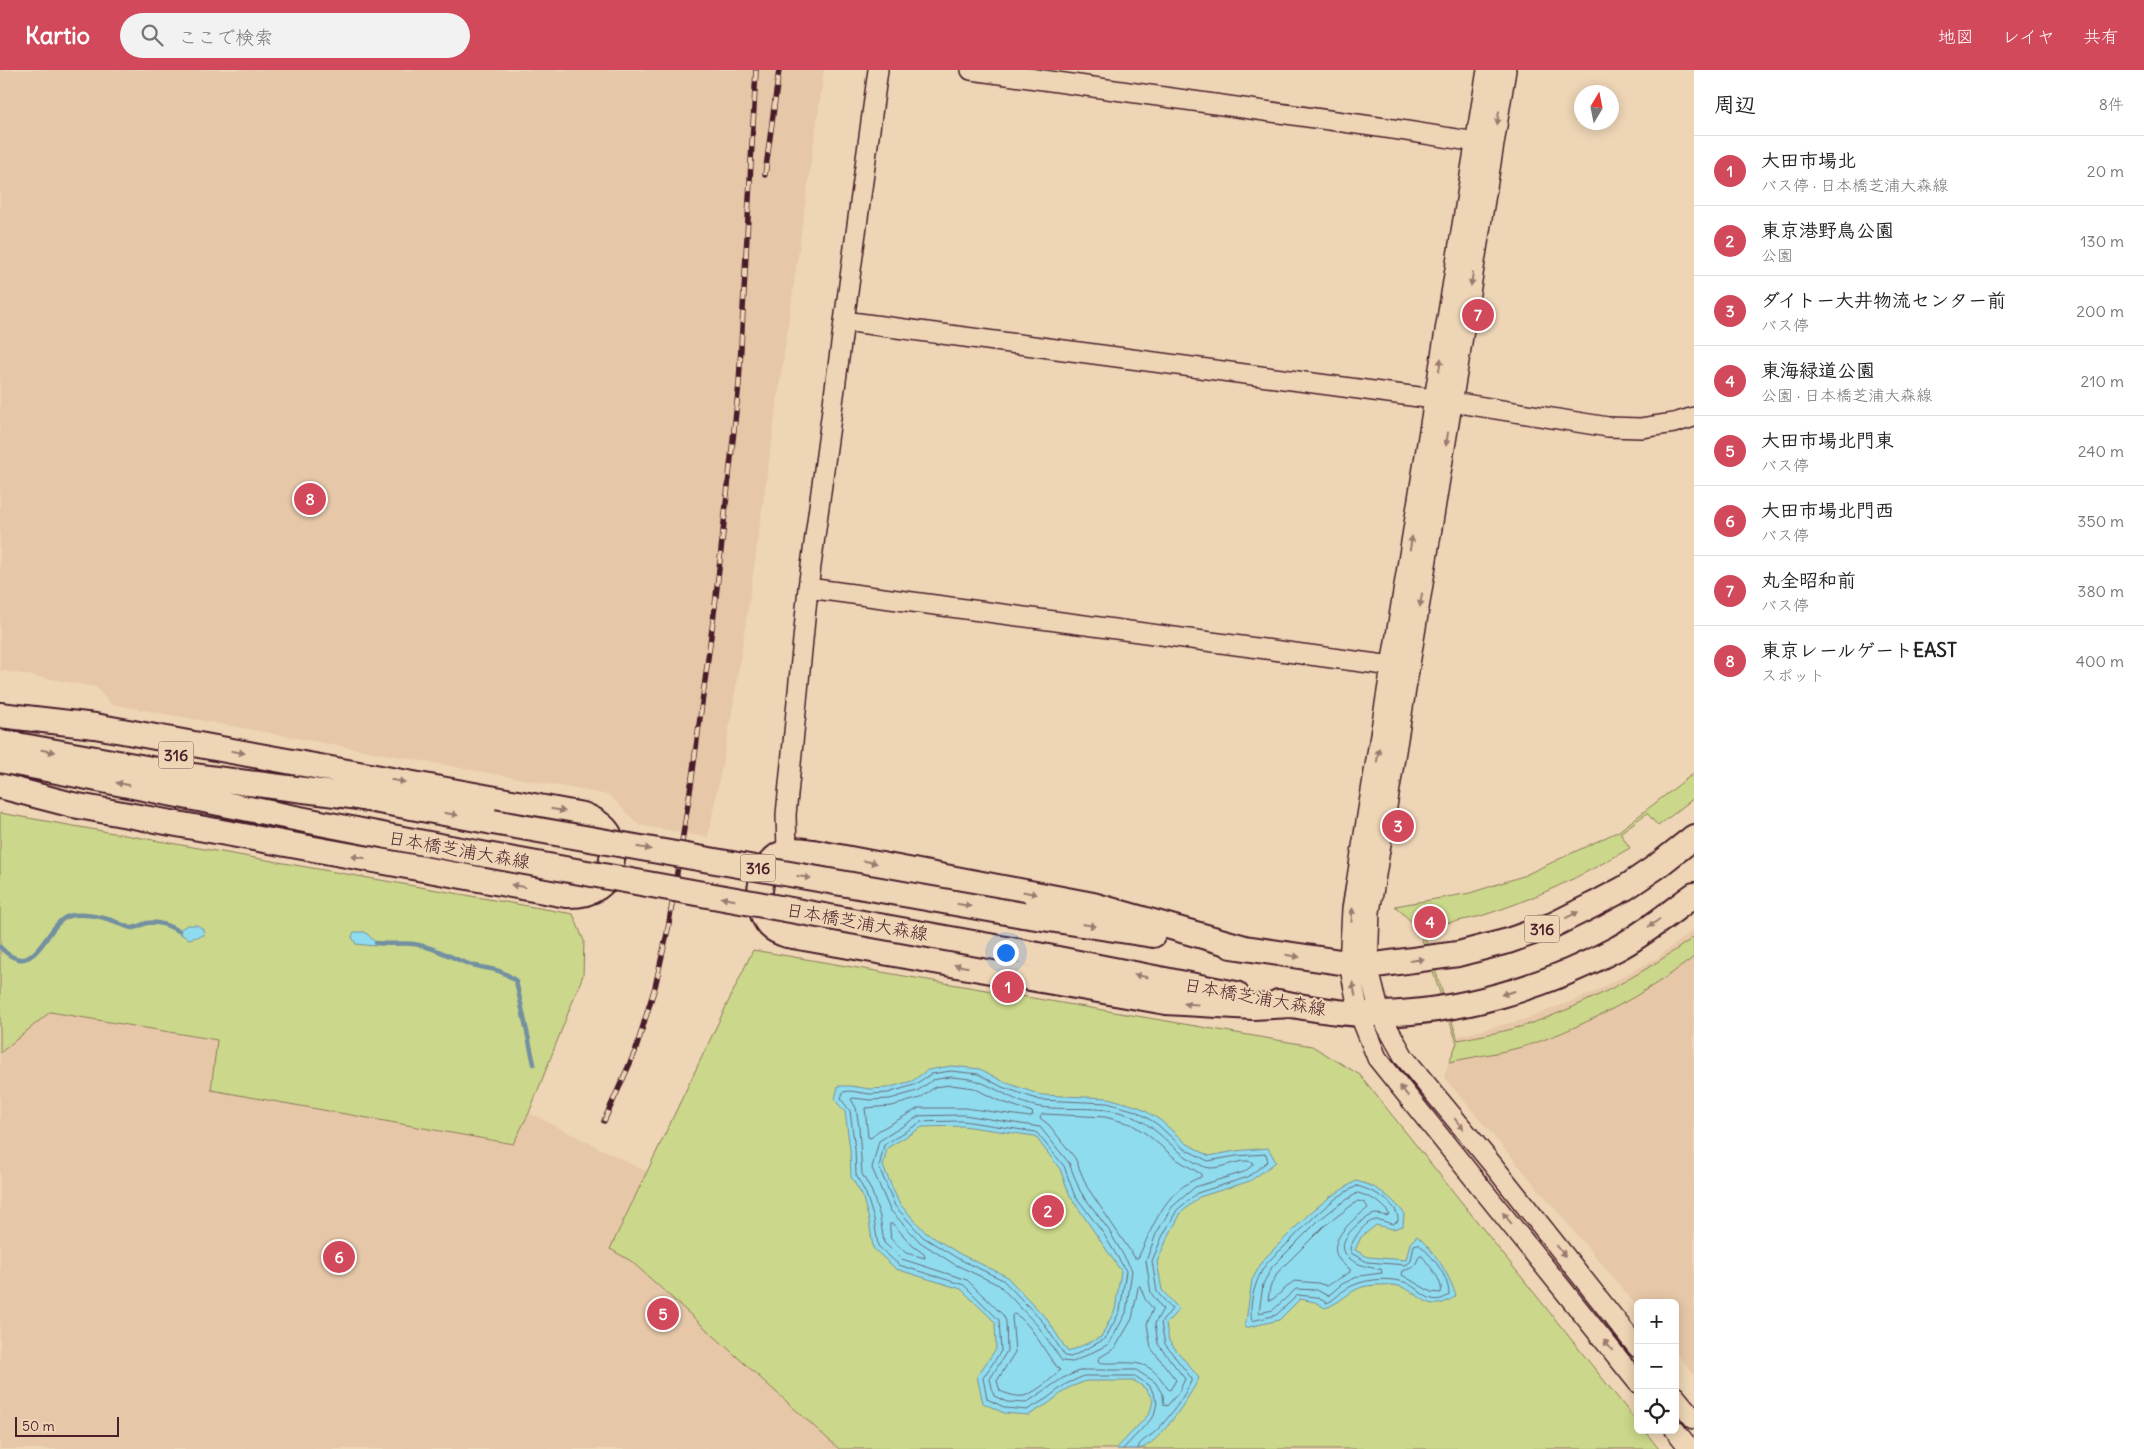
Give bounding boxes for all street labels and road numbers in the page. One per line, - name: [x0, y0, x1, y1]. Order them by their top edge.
- road number: 316: [158, 742, 194, 768]
- street label: 日本橋芝浦大森線: [386, 826, 532, 873]
- road number: 316: [740, 854, 776, 881]
- street label: 日本橋芝浦大森線: [784, 898, 930, 945]
- road number: 316: [1524, 916, 1560, 942]
- street label: 日本橋芝浦大森線: [1182, 973, 1328, 1020]

